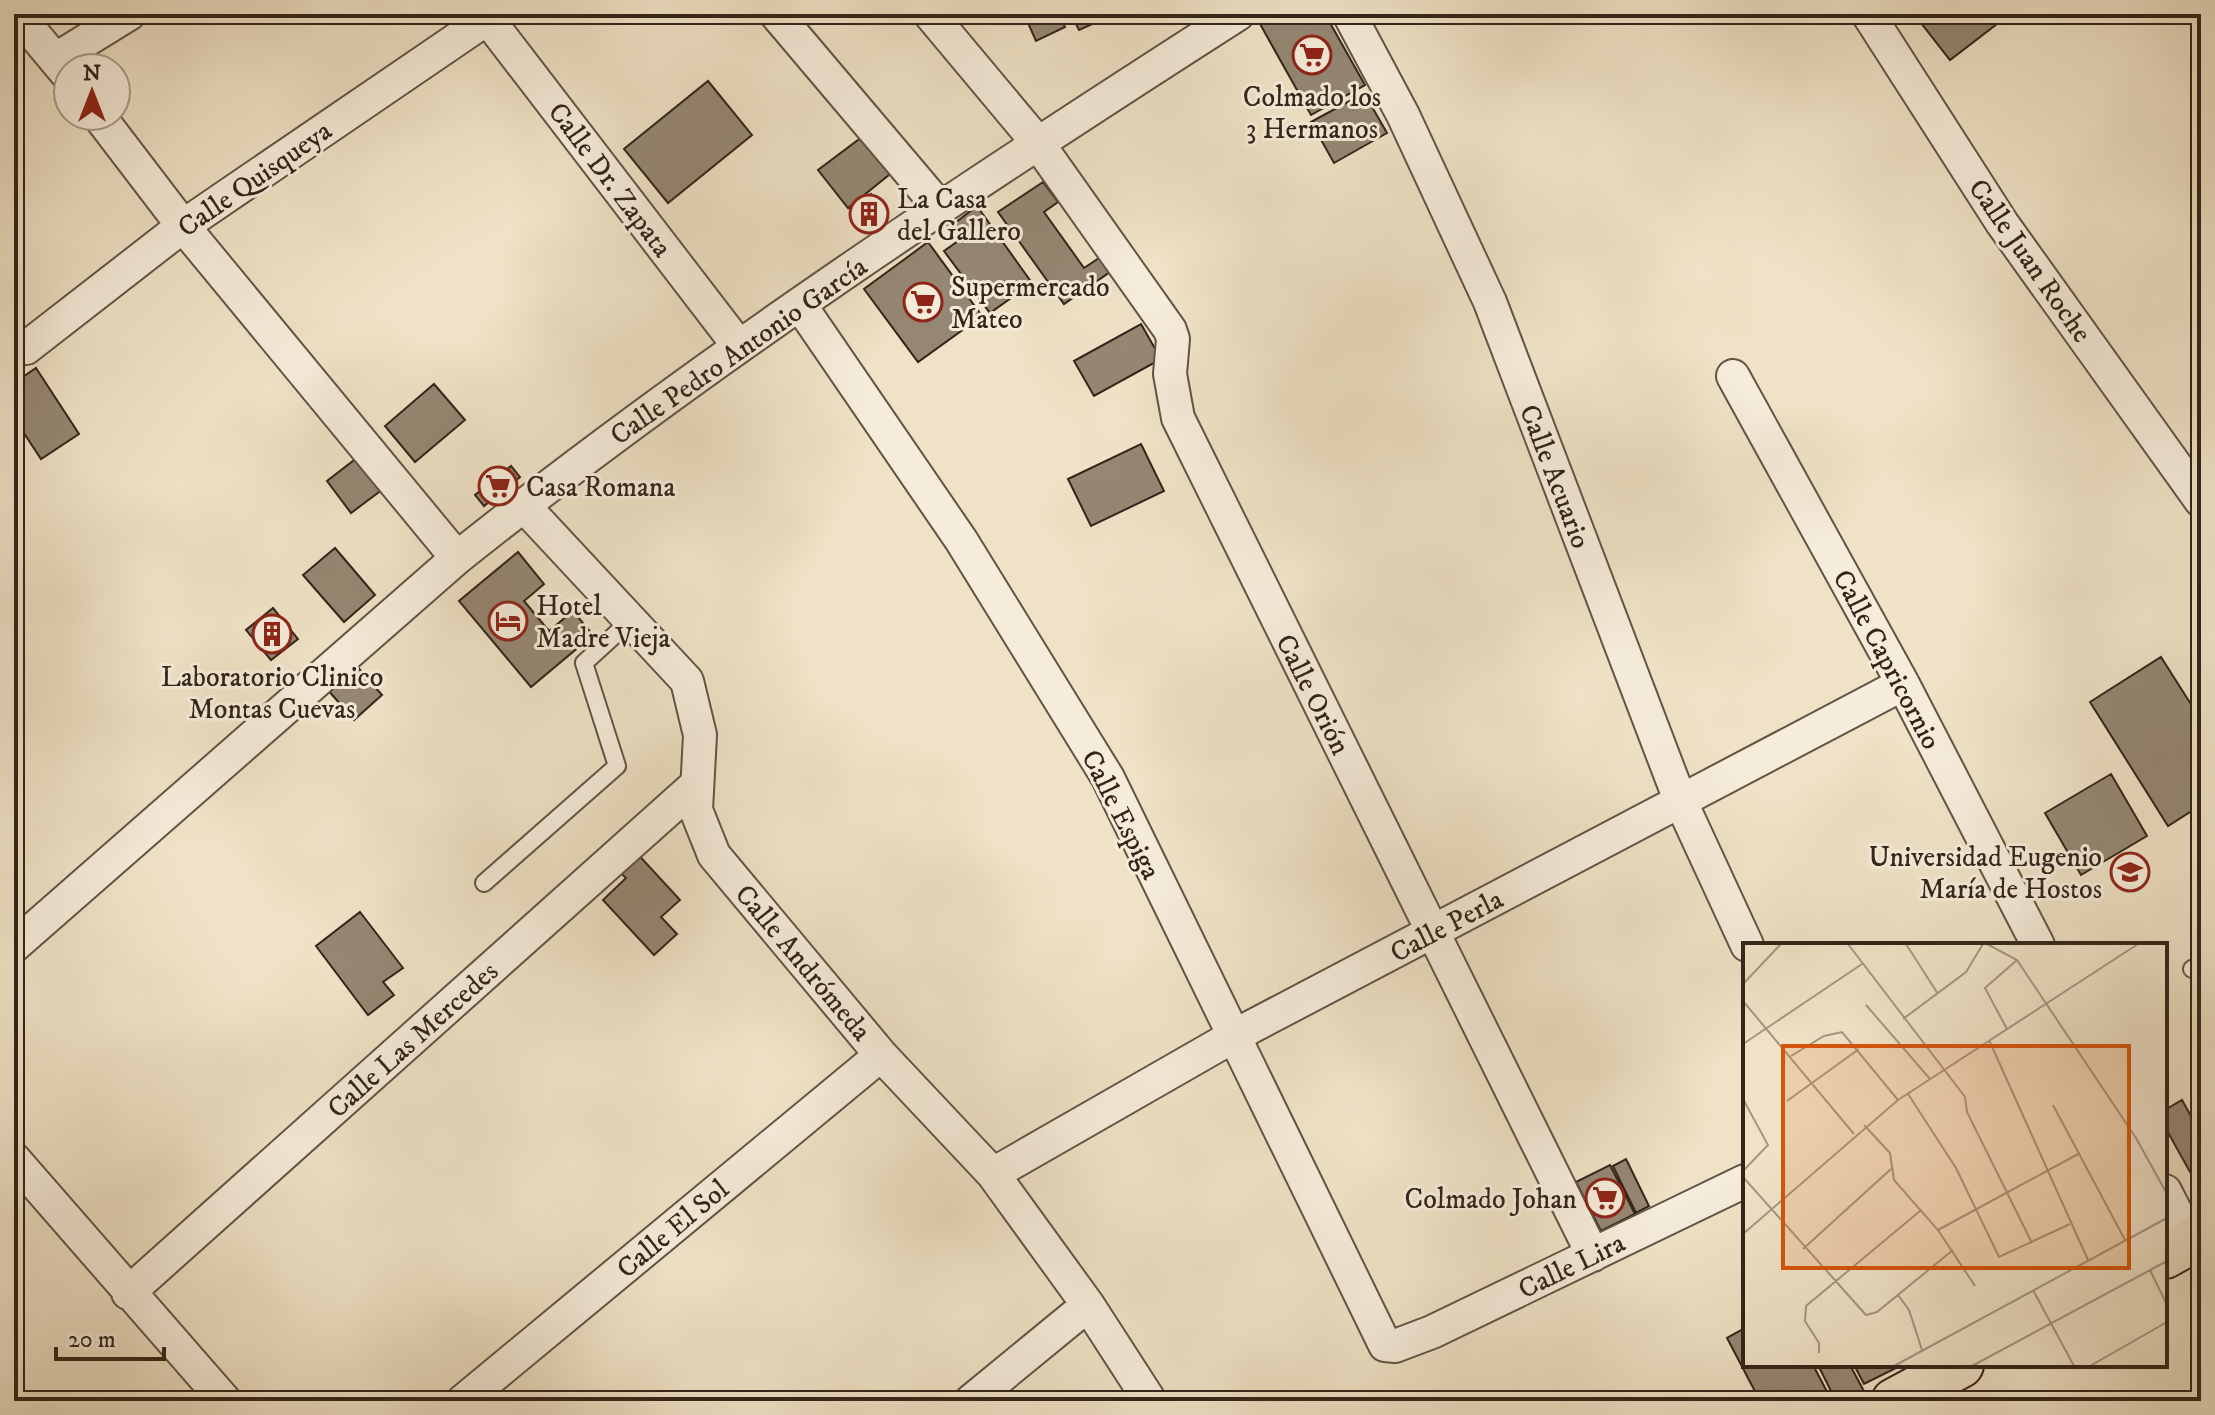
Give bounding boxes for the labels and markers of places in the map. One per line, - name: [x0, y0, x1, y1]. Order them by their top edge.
- supermarket icon: Colmado los 3 Hermanos: [1291, 34, 1333, 76]
- place label: Colmado los 3 Hermanos: [1243, 80, 1381, 147]
- place label: La Casa del Gallero: [897, 182, 1021, 249]
- building icon: La Casa del Gallero: [848, 193, 890, 235]
- place label: Supermercado Mateo: [951, 270, 1110, 337]
- supermarket icon: Supermercado Mateo: [902, 281, 944, 323]
- supermarket icon: Casa Romana: [477, 465, 519, 507]
- place label: Casa Romana: [526, 470, 675, 505]
- place label: Hotel Madre Vieja: [536, 589, 671, 656]
- hotel icon: Hotel Madre Vieja: [487, 600, 529, 642]
- building icon: Laboratorio Clinico Montas Cuevas: [251, 613, 293, 655]
- place label: Laboratorio Clinico Montas Cuevas: [161, 660, 383, 727]
- place label: Universidad Eugenio María de Hostos: [1868, 840, 2102, 907]
- school or university icon: Universidad Eugenio María de Hostos: [2109, 851, 2151, 893]
- supermarket icon: Colmado Johan: [1584, 1177, 1626, 1219]
- place label: Colmado Johan: [1405, 1182, 1577, 1217]

